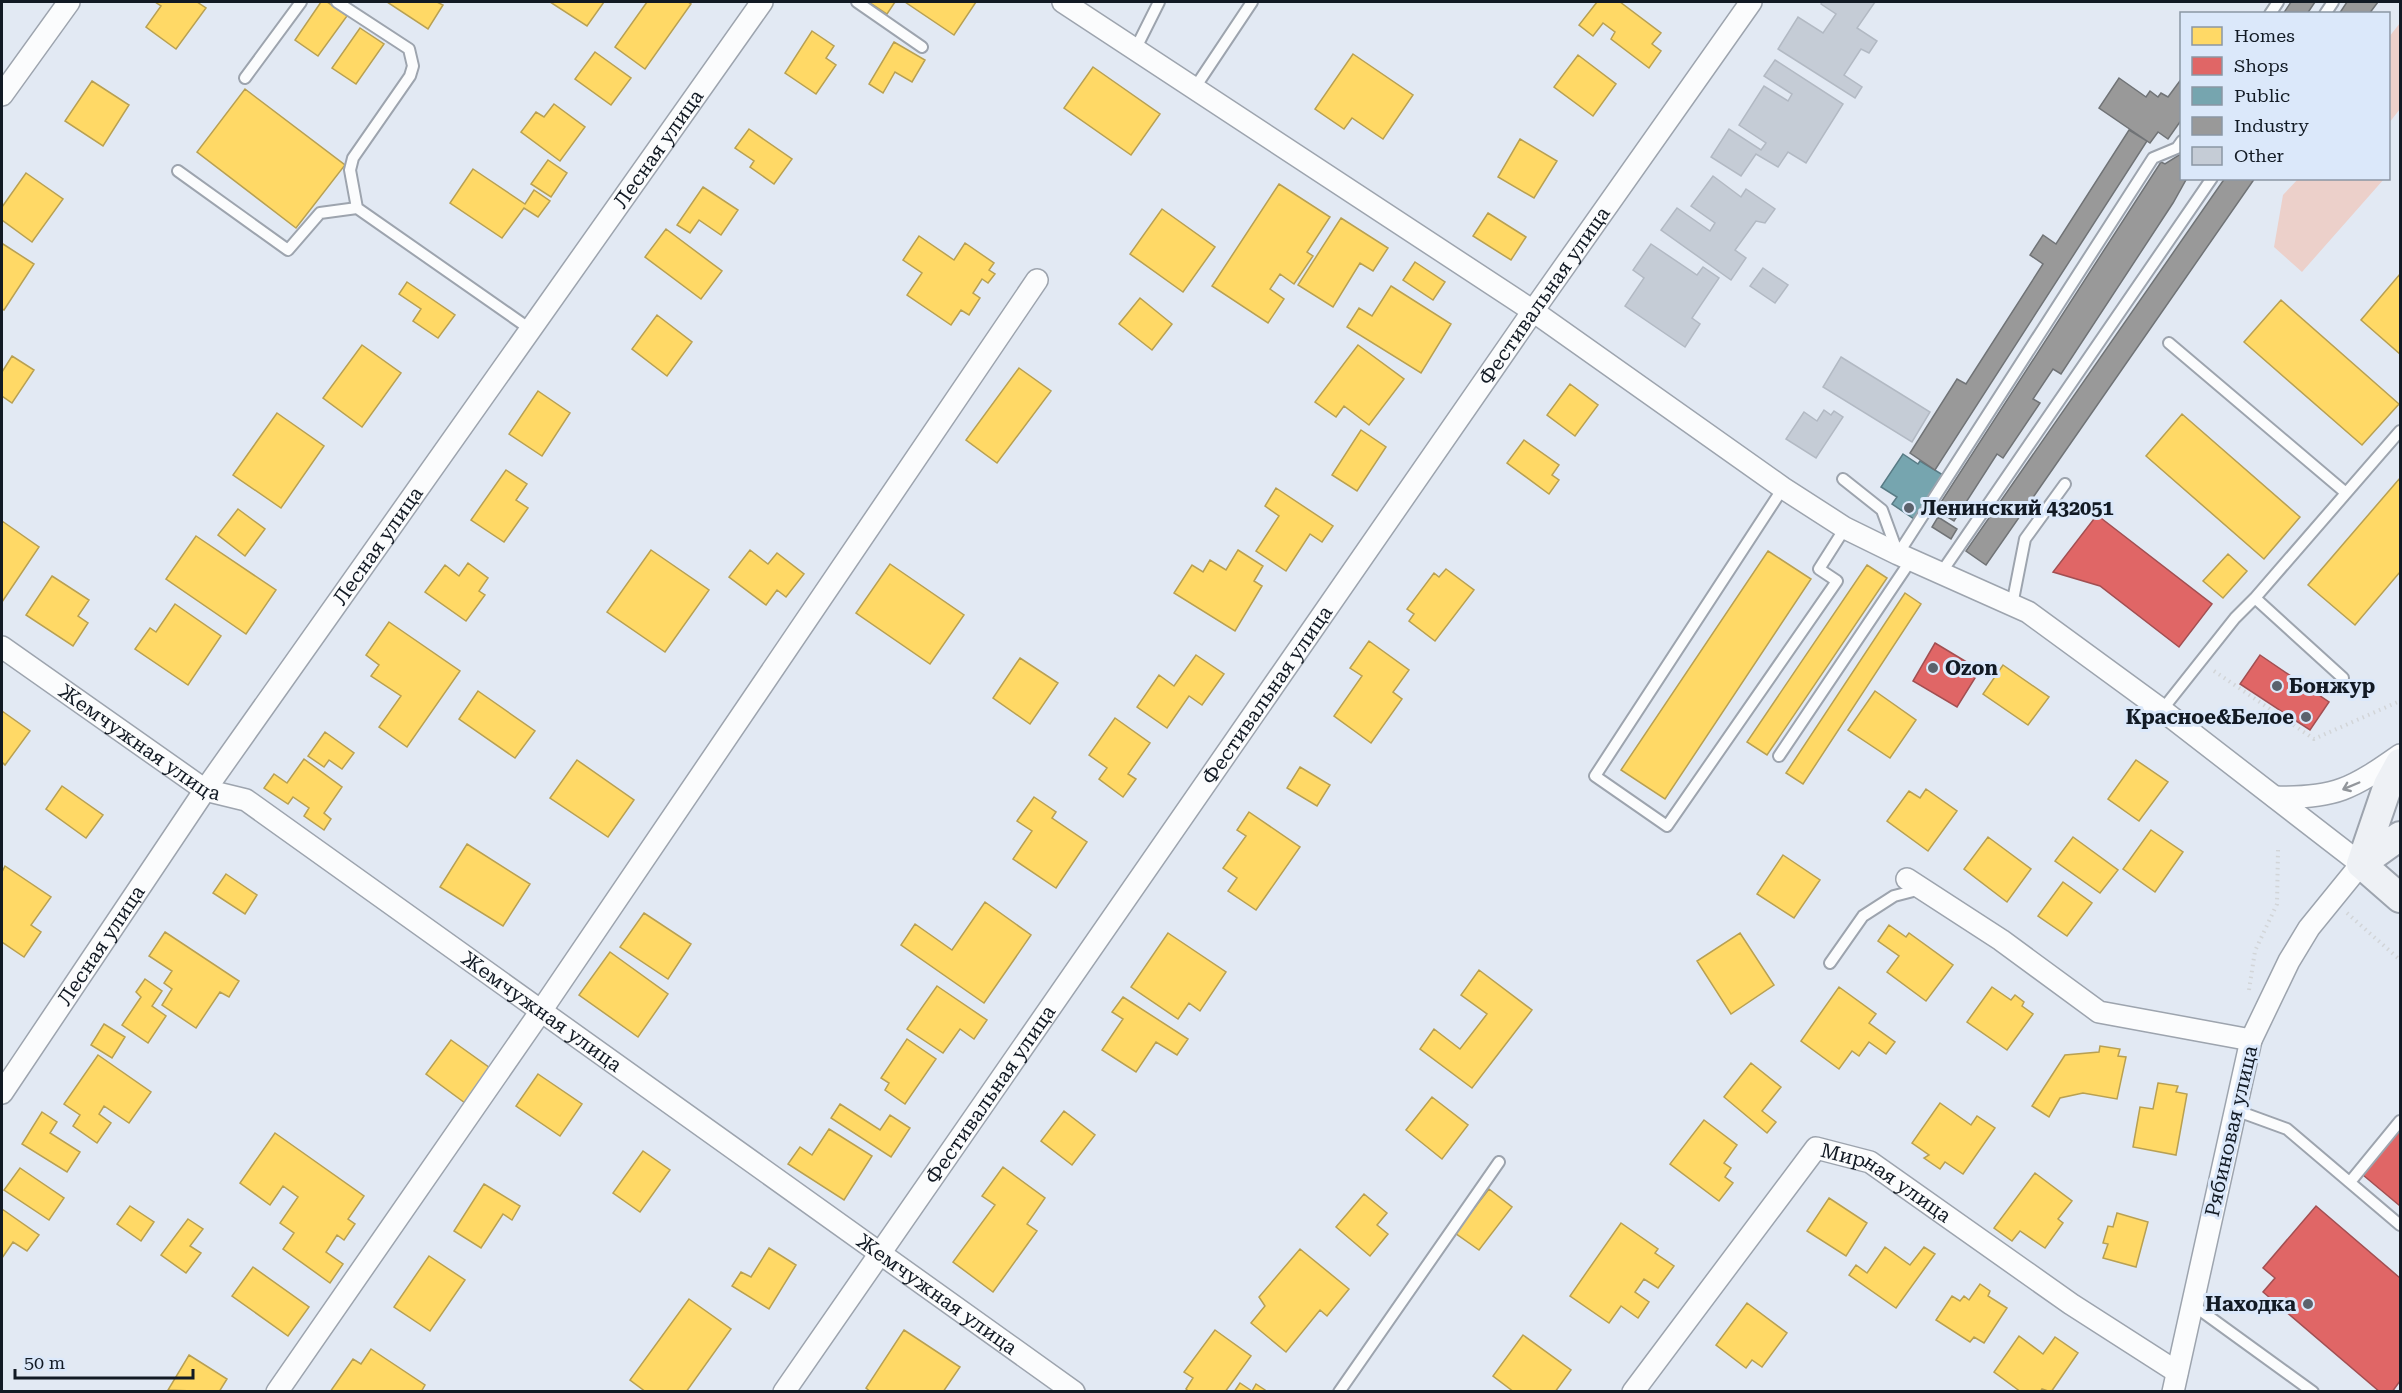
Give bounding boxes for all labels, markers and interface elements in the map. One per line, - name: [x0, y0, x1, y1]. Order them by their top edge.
- legend: [2180, 12, 2390, 180]
- text: Homes: [2234, 25, 2295, 46]
- text: Shops: [2234, 55, 2288, 76]
- street label: Лесная улица: [608, 85, 708, 213]
- text: Public: [2234, 85, 2290, 106]
- text: Industry: [2234, 115, 2309, 136]
- text: Other: [2234, 145, 2284, 166]
- street label: Фестивальная улица: [1474, 202, 1615, 389]
- street label: Лесная улица: [328, 482, 428, 609]
- place label: Ленинский 432051: [1921, 496, 2114, 520]
- marker: Ленинский 432051: [1902, 501, 1916, 515]
- street label: Фестивальная улица: [1197, 601, 1337, 789]
- place label: Ozon: [1945, 656, 1998, 680]
- marker: Ozon: [1926, 661, 1940, 675]
- place label: Бонжур: [2289, 674, 2375, 698]
- street label: Жемчужная улица: [54, 679, 223, 805]
- marker: Бонжур: [2270, 679, 2284, 693]
- place label: Красное&Белое: [2126, 705, 2294, 729]
- marker: Красное&Белое: [2299, 710, 2313, 724]
- one-way arrow: [2343, 781, 2361, 792]
- street label: Лесная улица: [52, 880, 150, 1010]
- street label: Жемчужная улица: [457, 946, 627, 1077]
- street label: Фестивальная улица: [920, 1000, 1060, 1188]
- street label: Рябиновая улица: [2200, 1043, 2262, 1219]
- street label: Мирная улица: [1818, 1138, 1956, 1228]
- street label: Жемчужная улица: [852, 1229, 1022, 1360]
- place label: Находка: [2205, 1292, 2296, 1316]
- marker: Находка: [2301, 1297, 2315, 1311]
- scale bar: [15, 1342, 194, 1380]
- text: 50 m: [24, 1352, 65, 1373]

